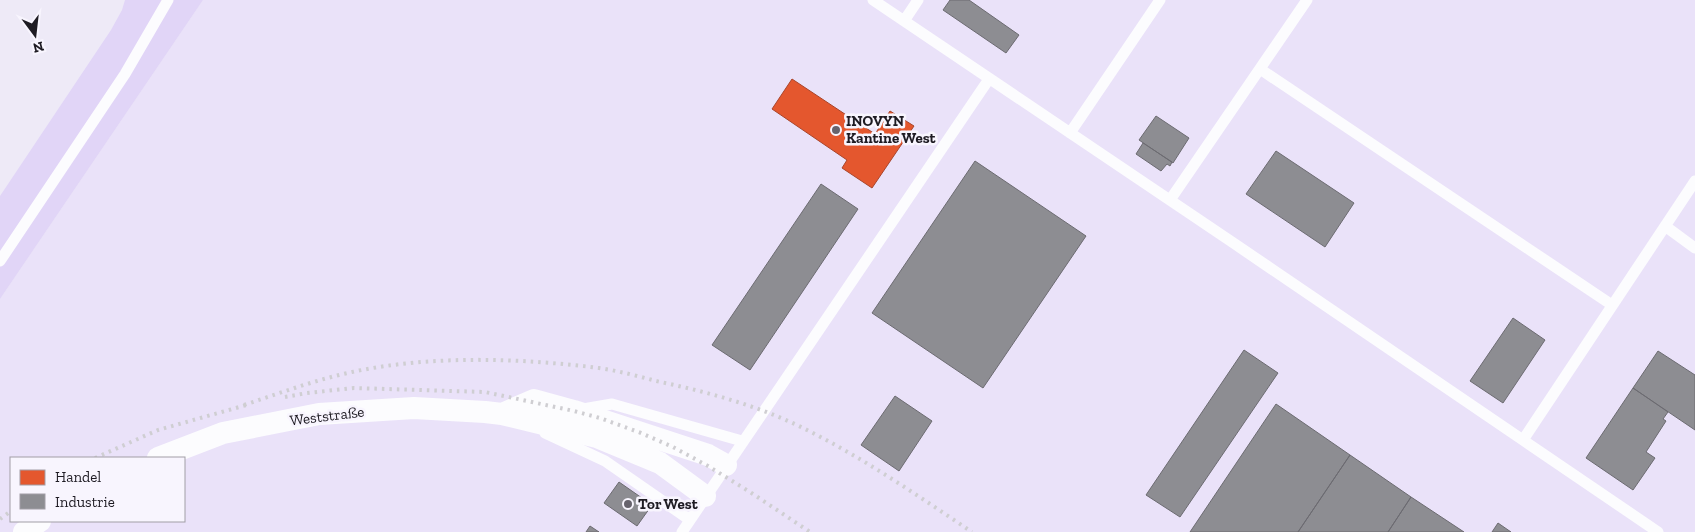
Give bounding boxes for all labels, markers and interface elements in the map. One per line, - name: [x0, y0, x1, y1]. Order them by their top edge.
- north arrow: [10, 10, 60, 60]
- text: N: [31, 37, 46, 57]
- place label: INOVYN Kantine West: [846, 112, 937, 147]
- marker: INOVYN Kantine West: [830, 124, 842, 136]
- street label: Weststraße: [289, 402, 365, 430]
- legend: [10, 457, 185, 522]
- text: Handel: [55, 468, 101, 486]
- text: Industrie: [55, 493, 115, 511]
- place label: Tor West: [638, 495, 699, 513]
- marker: Tor West: [622, 498, 634, 510]

